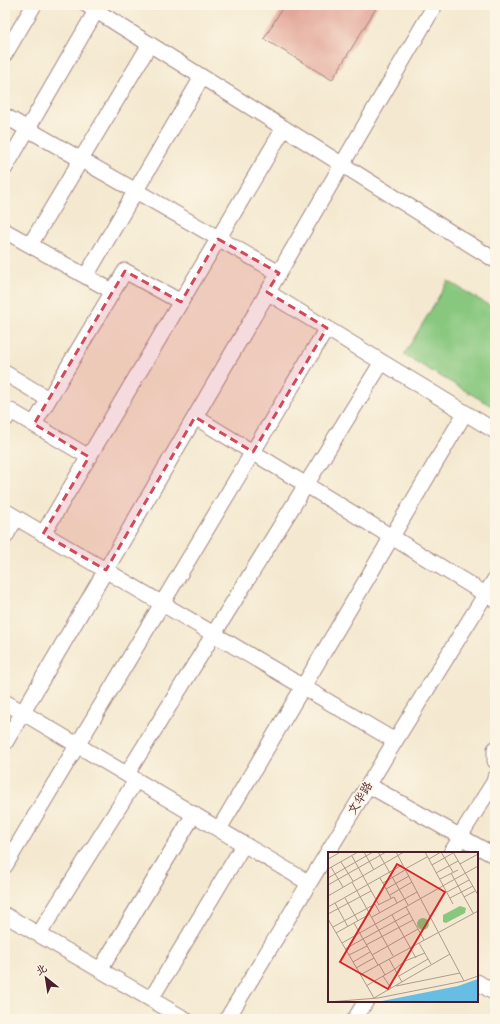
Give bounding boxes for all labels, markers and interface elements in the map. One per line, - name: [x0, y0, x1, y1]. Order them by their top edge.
- street label: 文华路: [345, 779, 376, 818]
- inset map: [328, 852, 478, 1002]
- north arrow: [26, 958, 66, 998]
- text: 北: [33, 961, 49, 978]

